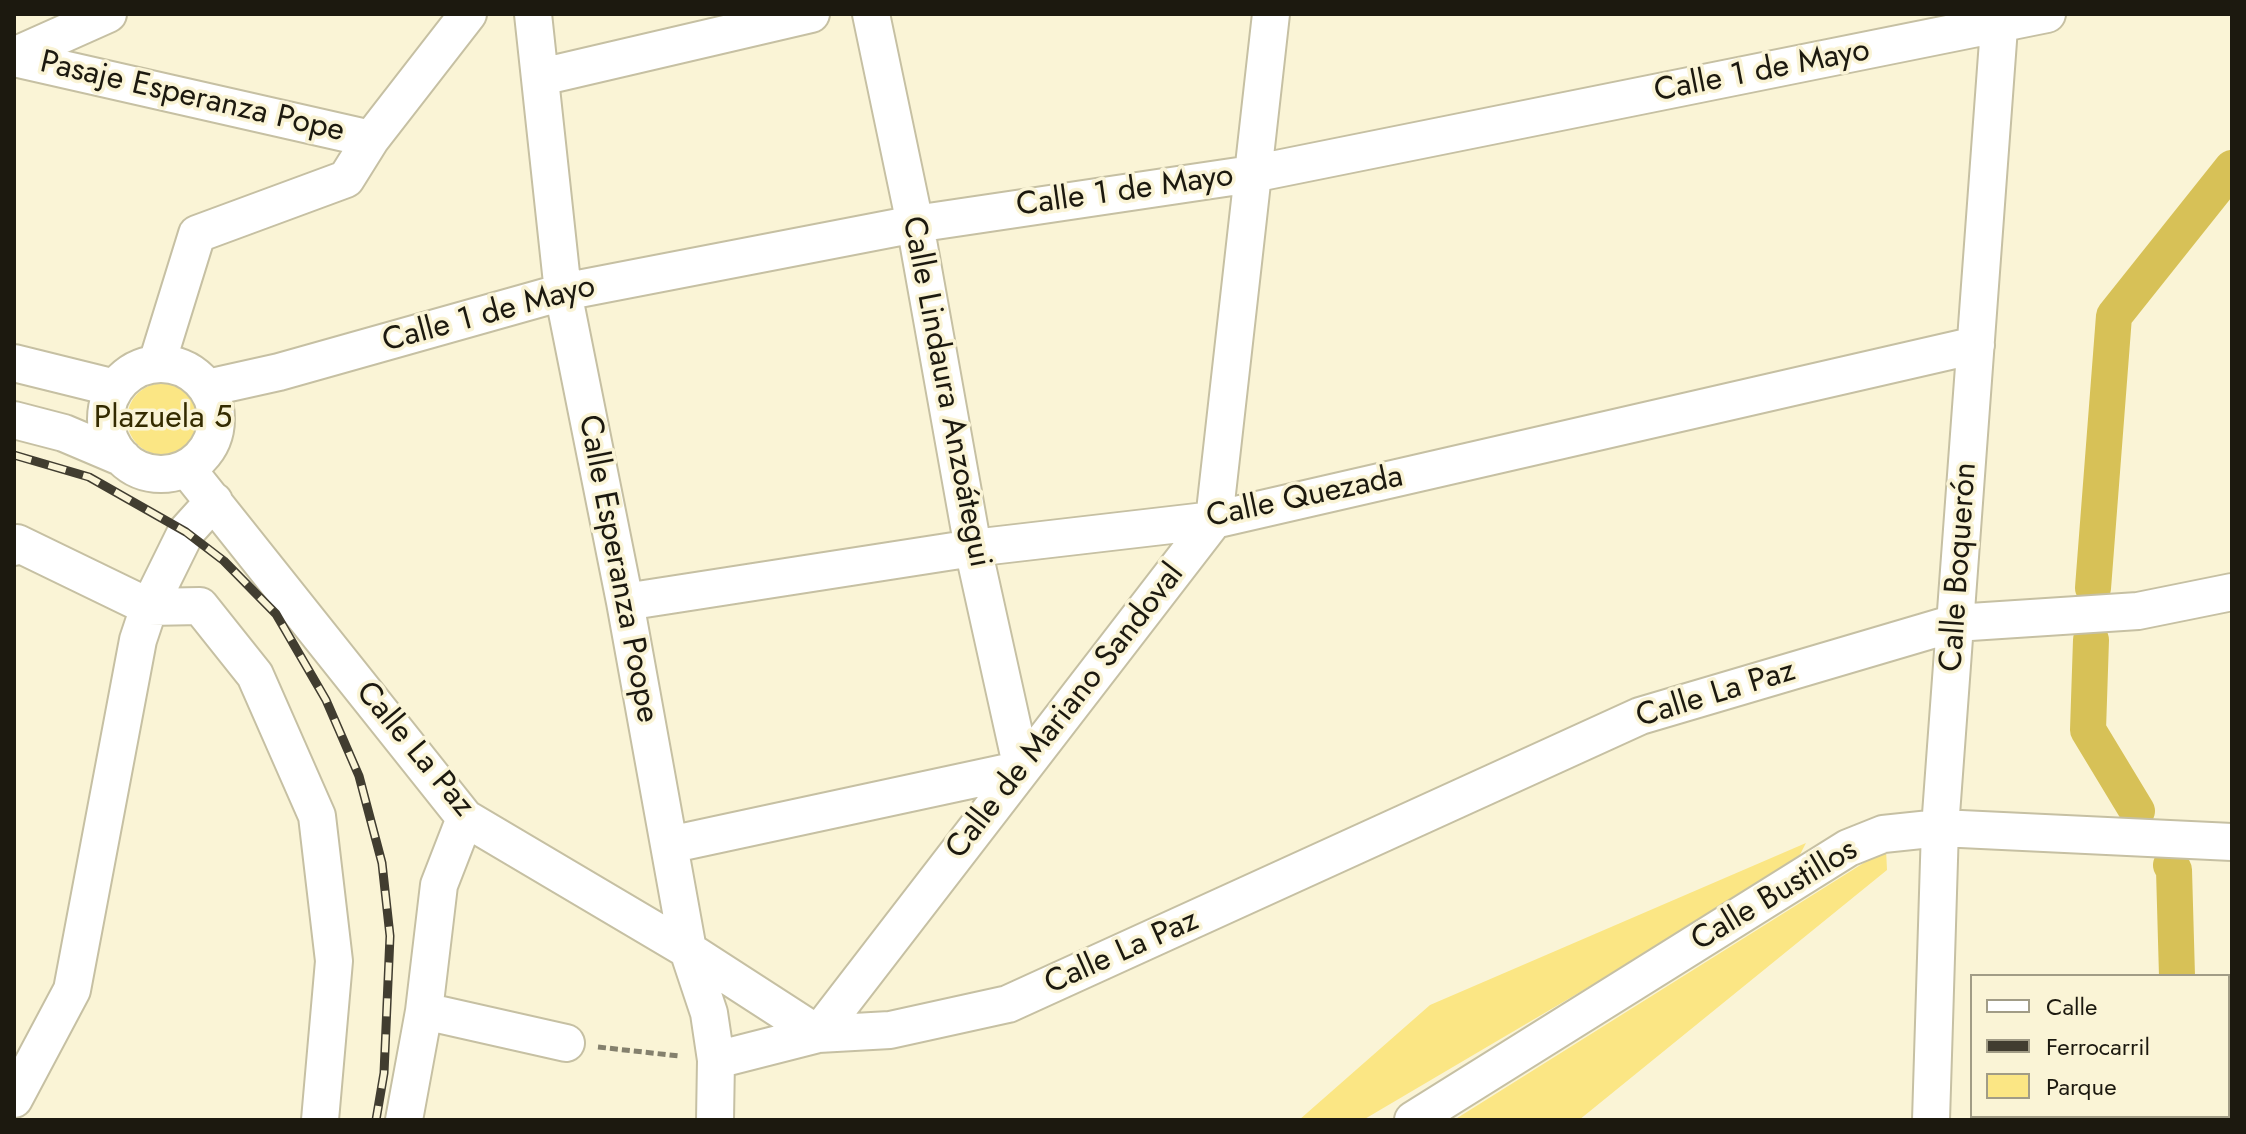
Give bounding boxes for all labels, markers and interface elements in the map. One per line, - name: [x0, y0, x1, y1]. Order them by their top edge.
- street label: Calle 1 de Mayo: [1651, 32, 1873, 112]
- street label: Pasaje Esperanza Pope: [36, 44, 348, 152]
- street label: Calle 1 de Mayo: [1014, 158, 1236, 226]
- street label: Calle Lindaura Anzoátegui: [892, 213, 998, 571]
- street label: Calle 1 de Mayo: [378, 268, 600, 362]
- park label: Plazuela 5: [94, 400, 232, 438]
- street label: Calle Esperanza Poope: [568, 412, 666, 726]
- street label: Calle Quezada: [1203, 458, 1407, 538]
- street label: Calle Boquerón: [1934, 461, 1986, 673]
- street label: Calle de Mariano Sandoval: [939, 557, 1193, 867]
- street label: Calle La Paz: [1632, 653, 1800, 737]
- street label: Calle La Paz: [347, 675, 481, 825]
- street label: Calle Bustillos: [1685, 831, 1865, 961]
- street label: Calle La Paz: [1039, 902, 1205, 1004]
- legend: [1970, 974, 2230, 1118]
- text: Calle: [2046, 989, 2097, 1024]
- text: Ferrocarril: [2046, 1029, 2150, 1064]
- text: Parque: [2046, 1069, 2117, 1104]

